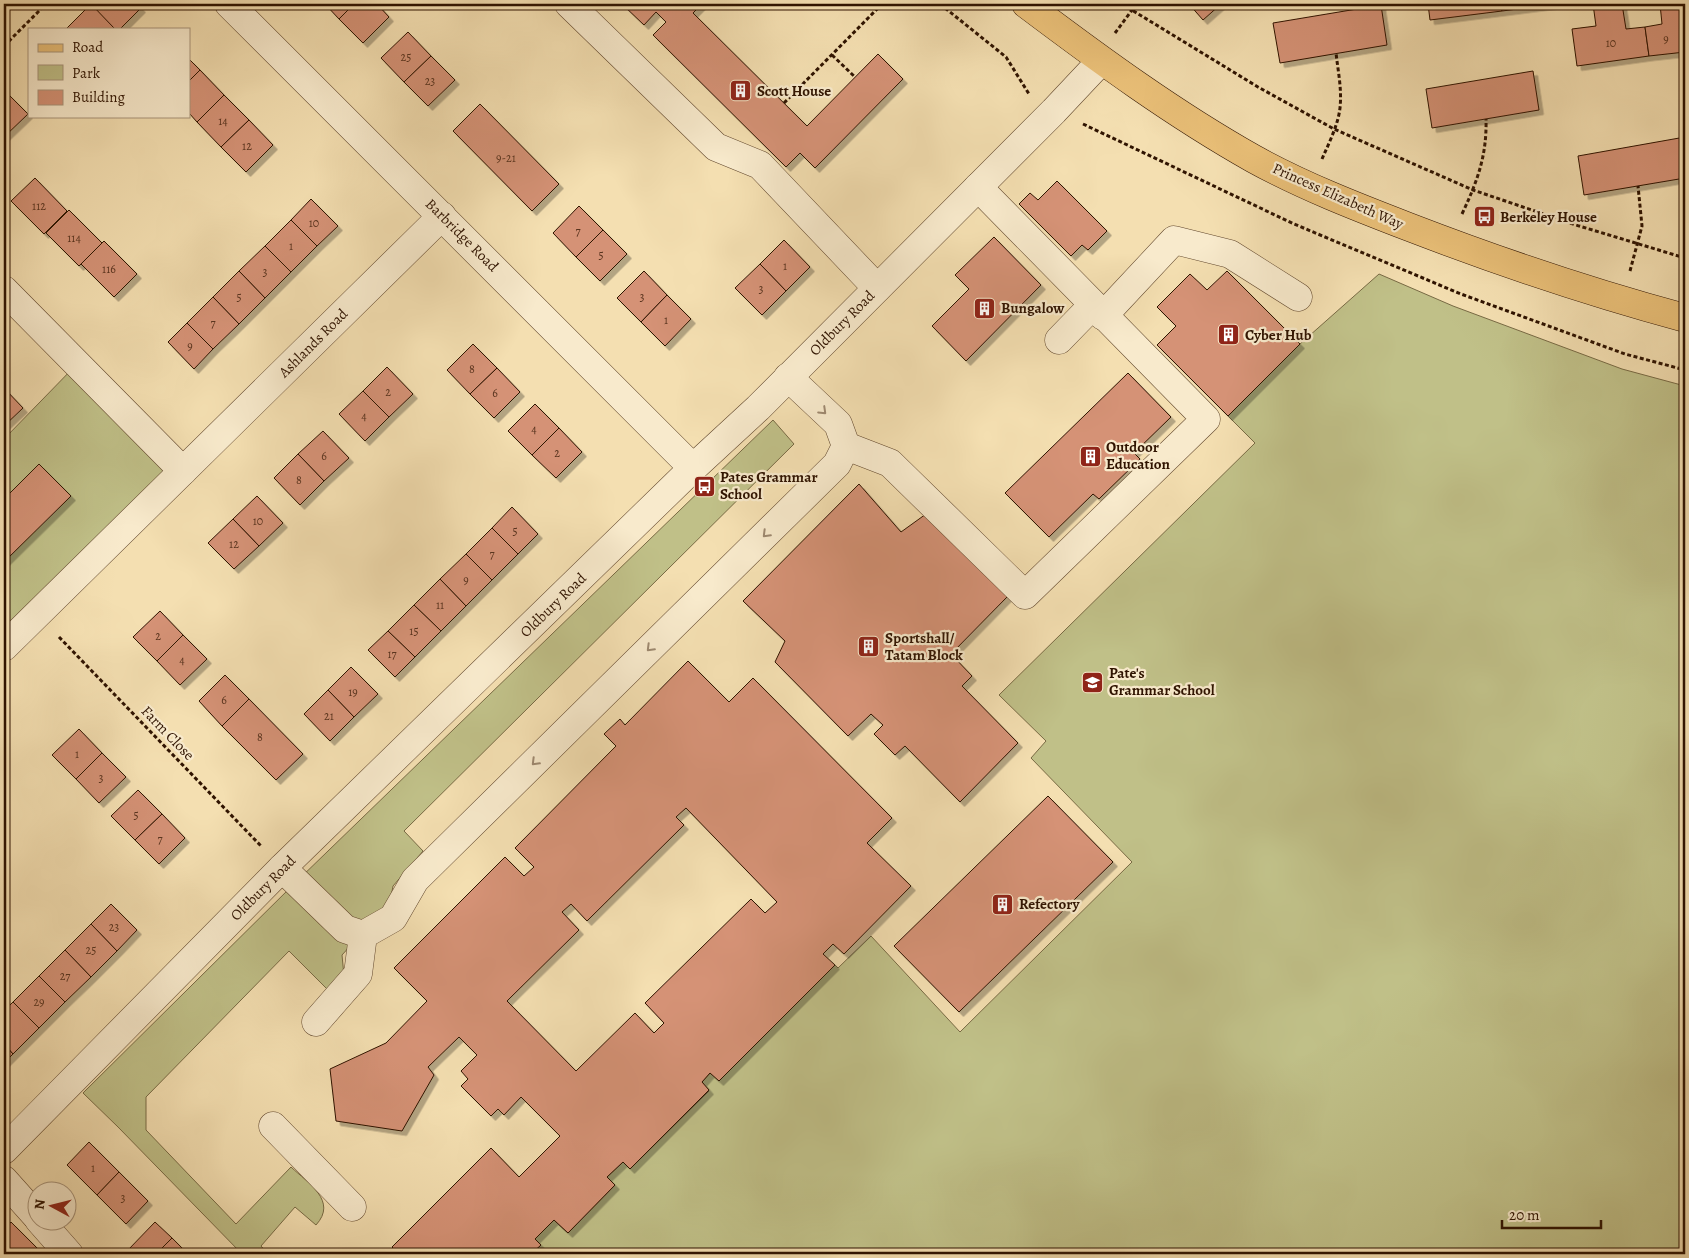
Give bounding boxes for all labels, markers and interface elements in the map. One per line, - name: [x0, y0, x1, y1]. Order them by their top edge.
- legend: [28, 28, 190, 118]
- house number: 9: [1663, 31, 1669, 47]
- house number: 10: [1606, 35, 1616, 51]
- text: Road: [72, 37, 104, 57]
- house number: 25: [401, 49, 411, 65]
- text: Park: [72, 63, 101, 83]
- house number: 23: [425, 73, 435, 89]
- building icon: Scott House: [729, 79, 753, 103]
- place label: Scott House: [757, 81, 831, 101]
- text: Building: [72, 87, 125, 107]
- house number: 14: [218, 113, 228, 129]
- house number: 12: [242, 138, 252, 154]
- house number: 9-21: [496, 150, 516, 166]
- street label: Princess Elizabeth Way: [1269, 158, 1407, 234]
- street label: Barbridge Road: [421, 194, 504, 277]
- house number: 112: [32, 198, 46, 214]
- bus stop icon: Berkeley House: [1472, 205, 1496, 229]
- place label: Berkeley House: [1500, 207, 1597, 227]
- house number: 10: [309, 215, 319, 231]
- house number: 7: [575, 223, 581, 239]
- house number: 114: [67, 230, 81, 246]
- house number: 1: [289, 238, 293, 254]
- house number: 5: [598, 247, 604, 263]
- house number: 1: [783, 258, 787, 274]
- house number: 116: [102, 261, 116, 277]
- house number: 3: [263, 264, 268, 280]
- house number: 3: [759, 281, 764, 297]
- street label: Oldbury Road: [805, 285, 880, 360]
- house number: 5: [236, 289, 242, 305]
- house number: 3: [640, 289, 645, 305]
- building icon: Bungalow: [973, 296, 997, 320]
- place label: Bungalow: [1001, 298, 1065, 318]
- street label: Ashlands Road: [273, 303, 353, 383]
- house number: 1: [664, 312, 668, 328]
- house number: 7: [210, 315, 216, 331]
- building icon: Cyber Hub: [1217, 323, 1241, 347]
- place label: Cyber Hub: [1245, 325, 1312, 345]
- house number: 9: [187, 338, 193, 354]
- house number: 8: [469, 361, 475, 377]
- house number: 2: [385, 384, 391, 400]
- house number: 6: [492, 385, 498, 401]
- one-way arrow: [818, 405, 827, 414]
- house number: 4: [361, 408, 367, 424]
- house number: 4: [531, 421, 537, 437]
- place label: Outdoor Education: [1106, 437, 1171, 474]
- building icon: Outdoor Education: [1078, 444, 1102, 468]
- house number: 2: [554, 445, 560, 461]
- house number: 6: [321, 448, 327, 464]
- place label: Pates Grammar School: [720, 467, 818, 504]
- house number: 8: [296, 472, 302, 488]
- bus stop icon: Pates Grammar School: [692, 474, 716, 498]
- house number: 10: [253, 513, 263, 529]
- house number: 5: [512, 523, 518, 539]
- one-way arrow: [763, 528, 772, 537]
- house number: 12: [229, 536, 239, 552]
- house number: 7: [489, 546, 495, 562]
- street label: Oldbury Road: [516, 568, 591, 642]
- house number: 9: [463, 572, 469, 588]
- house number: 11: [436, 597, 444, 613]
- house number: 15: [409, 623, 419, 639]
- house number: 2: [155, 628, 161, 644]
- place label: Sportshall/ Tatam Block: [885, 628, 963, 665]
- building icon: Sportshall/ Tatam Block: [857, 635, 881, 659]
- one-way arrow: [647, 642, 656, 651]
- house number: 17: [387, 646, 398, 662]
- house number: 4: [179, 652, 185, 668]
- place label: Pate's Grammar School: [1109, 663, 1215, 700]
- school or university icon: Pate's Grammar School: [1081, 670, 1105, 694]
- house number: 19: [348, 684, 358, 700]
- house number: 6: [221, 692, 227, 708]
- street label: Farm Close: [137, 701, 199, 765]
- house number: 21: [324, 708, 334, 724]
- house number: 8: [257, 729, 263, 745]
- house number: 1: [75, 746, 79, 762]
- one-way arrow: [531, 756, 540, 765]
- house number: 3: [99, 770, 104, 786]
- house number: 5: [133, 807, 139, 823]
- house number: 7: [157, 831, 163, 847]
- street label: Oldbury Road: [226, 850, 301, 925]
- building icon: Refectory: [991, 892, 1015, 916]
- place label: Refectory: [1019, 894, 1081, 914]
- house number: 23: [109, 919, 119, 935]
- house number: 25: [86, 942, 96, 958]
- house number: 27: [60, 968, 71, 984]
- house number: 29: [33, 994, 45, 1010]
- house number: 1: [91, 1160, 95, 1176]
- north arrow: [28, 1180, 78, 1230]
- house number: 3: [121, 1190, 126, 1206]
- text: N: [30, 1198, 50, 1211]
- scale bar: [1502, 1198, 1600, 1230]
- text: 20 m: [1509, 1205, 1540, 1225]

